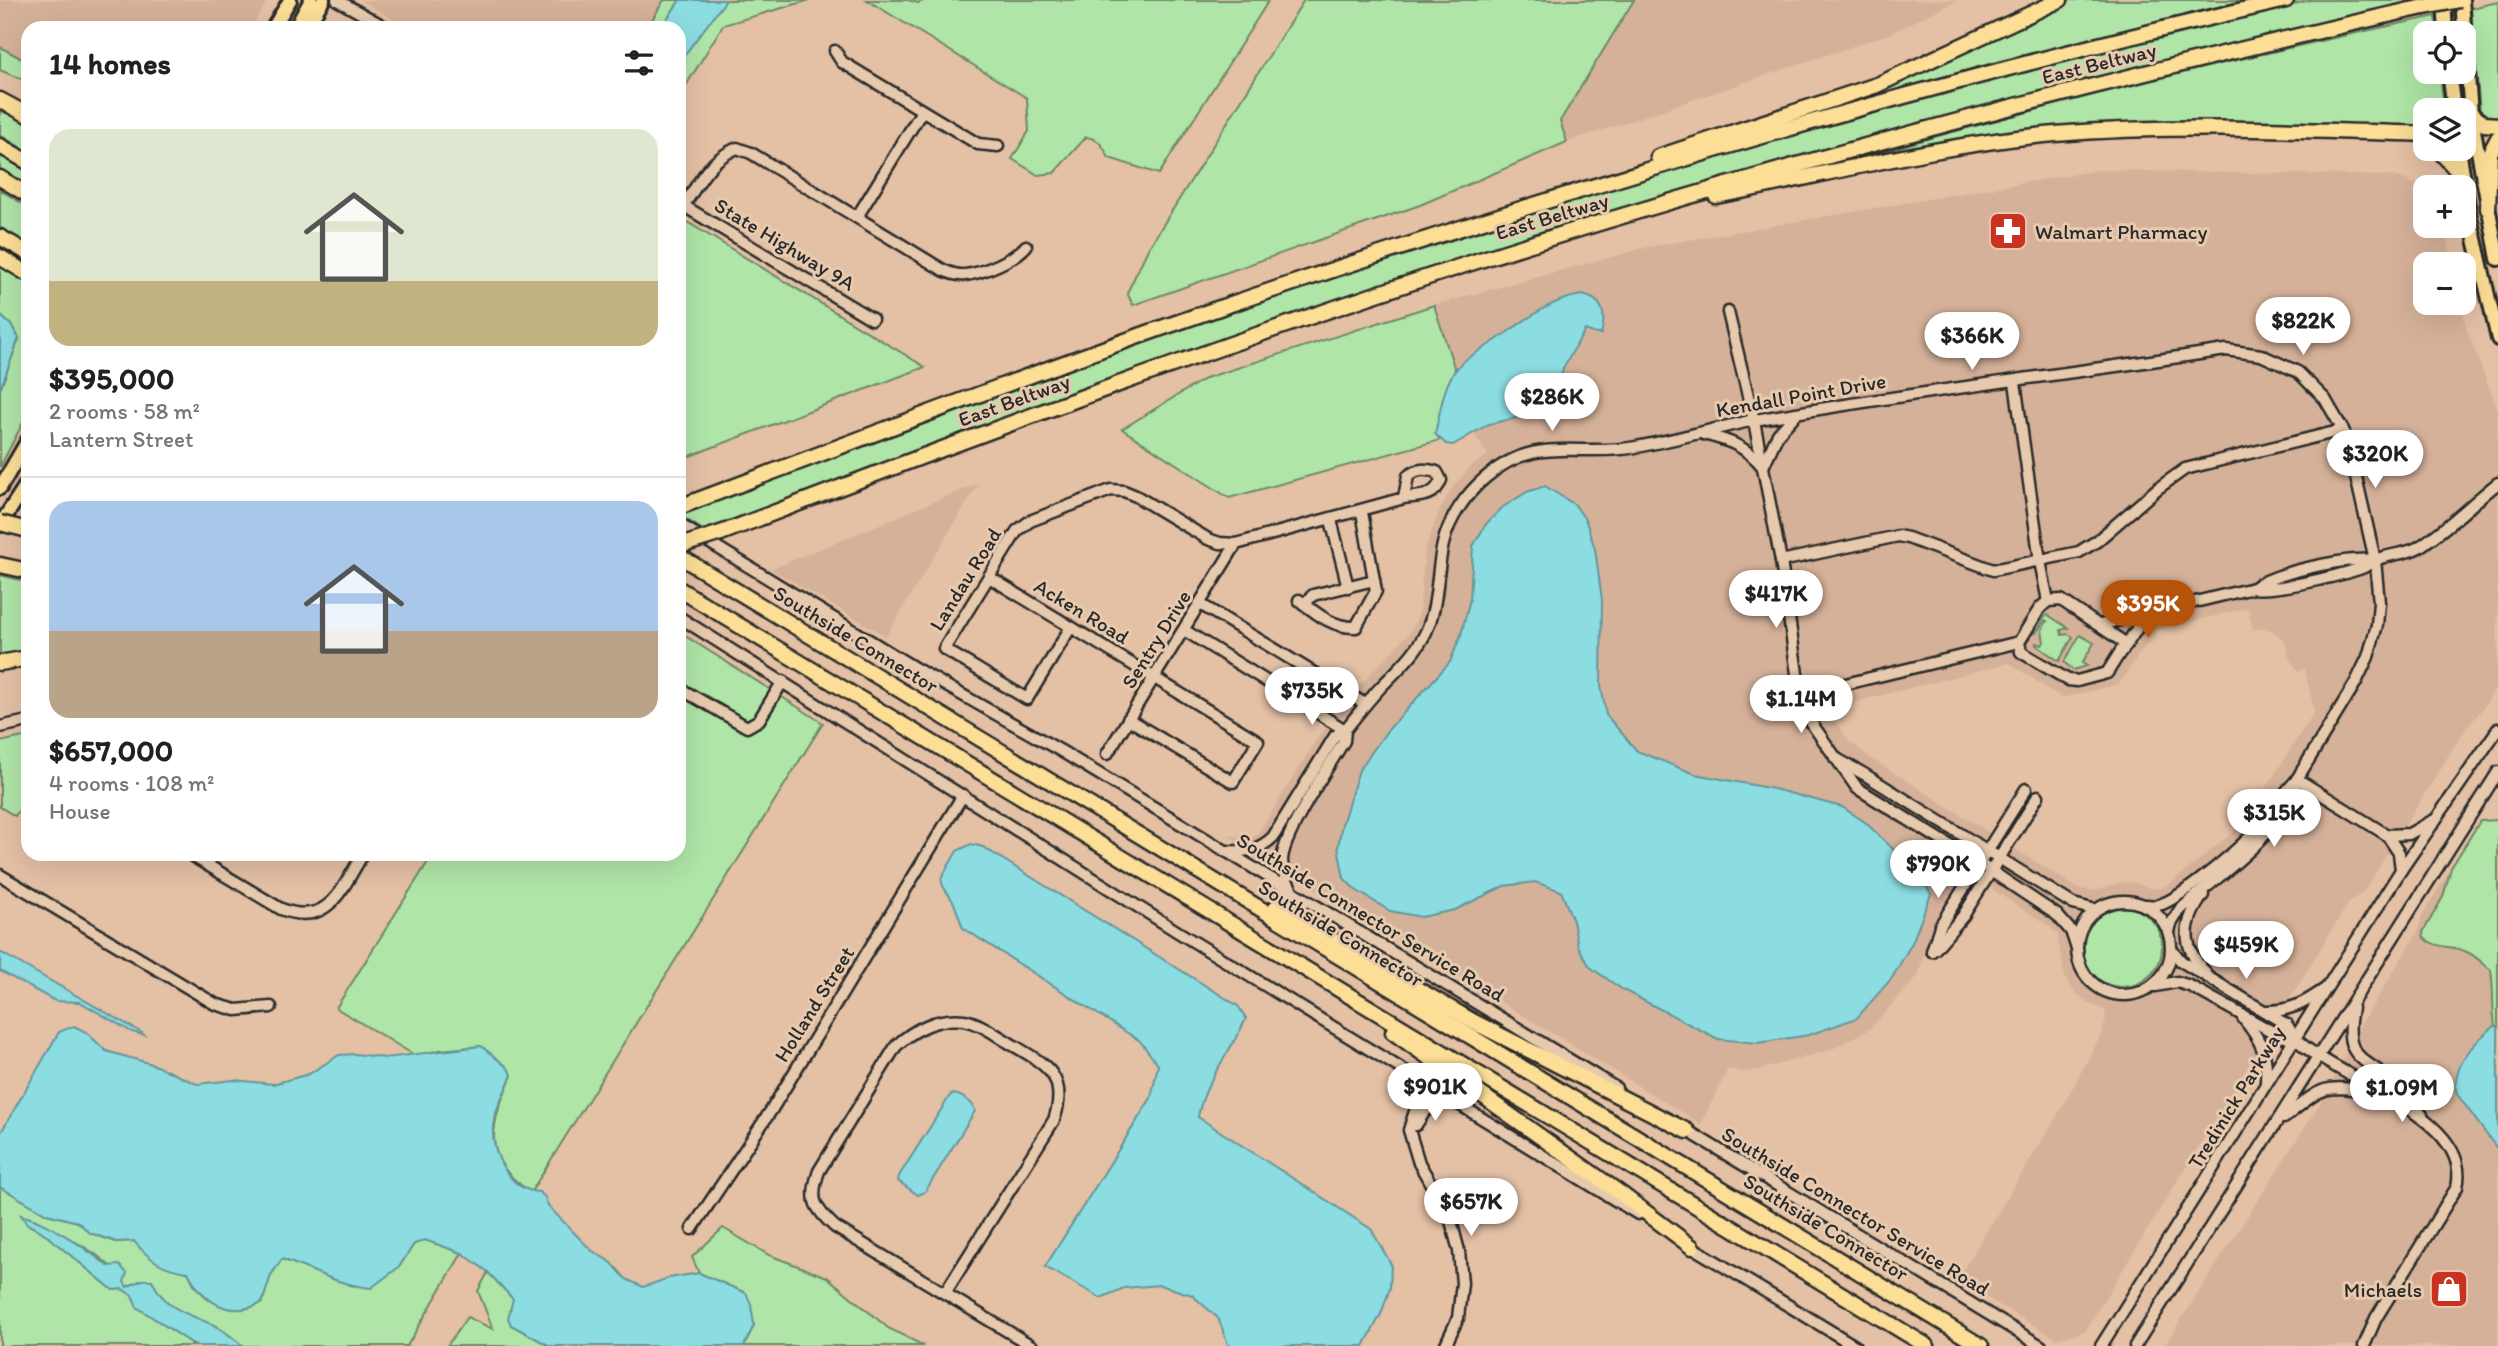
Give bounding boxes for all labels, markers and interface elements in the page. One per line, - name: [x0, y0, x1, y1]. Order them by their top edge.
- map controls: [2413, 21, 2476, 315]
- button: locate: [2413, 21, 2476, 84]
- street label: East Beltway: [2039, 37, 2159, 89]
- icon: filters: [620, 44, 658, 82]
- text: 14 homes: [49, 45, 171, 82]
- button: layers: [2413, 98, 2476, 161]
- icon: home: [291, 174, 417, 300]
- button: +: [2413, 175, 2476, 238]
- street label: East Beltway: [1492, 187, 1612, 245]
- street label: State Highway 9A: [710, 192, 860, 296]
- pharmacy icon: Walmart Pharmacy: [1987, 210, 2029, 252]
- place label: Walmart Pharmacy: [2035, 219, 2207, 244]
- button: −: [2413, 252, 2476, 315]
- pin: $822K: [2254, 298, 2352, 357]
- text: $822K: [2271, 306, 2335, 334]
- pin: $366K: [1923, 312, 2021, 372]
- text: $366K: [1940, 321, 2004, 349]
- text: $395,000: [49, 360, 175, 397]
- street label: East Beltway: [955, 368, 1073, 432]
- street label: Kendall Point Drive: [1714, 368, 1888, 422]
- pin: $286K: [1503, 374, 1601, 433]
- text: $286K: [1520, 382, 1584, 410]
- text: 2 rooms · 58 m²: [49, 397, 200, 425]
- text: Lantern Street: [49, 425, 194, 453]
- pin: $320K: [2326, 430, 2424, 490]
- text: $320K: [2342, 439, 2408, 467]
- street label: Landau Road: [923, 523, 1007, 635]
- icon: home: [291, 546, 417, 672]
- pin: $417K: [1727, 570, 1825, 630]
- street label: Acken Road: [1030, 573, 1134, 649]
- text: $417K: [1745, 579, 1807, 607]
- street label: Southside Connector: [769, 580, 944, 698]
- pin: $395K: [2099, 580, 2197, 640]
- street label: Sentry Drive: [1116, 585, 1196, 693]
- text: $395K: [2117, 589, 2180, 617]
- pin: $735K: [1263, 668, 1361, 727]
- text: $735K: [1281, 676, 1343, 704]
- pin: $1.14M: [1744, 676, 1858, 735]
- text: $1.14M: [1766, 684, 1836, 712]
- text: $657,000: [49, 732, 173, 769]
- text: 4 rooms · 108 m²: [49, 769, 214, 797]
- pin: $315K: [2225, 790, 2323, 849]
- text: House: [49, 797, 111, 825]
- text: $315K: [2243, 798, 2305, 826]
- street label: Southside Connector Service Road: [1233, 827, 1509, 1007]
- pin: $790K: [1889, 841, 1987, 900]
- text: $790K: [1906, 849, 1970, 877]
- street label: Southside Connector: [1254, 874, 1428, 992]
- pin: $459K: [2197, 922, 2295, 981]
- text: $459K: [2214, 930, 2278, 958]
- street label: Holland Street: [769, 941, 860, 1066]
- street label: Tredinick Parkway: [2182, 1021, 2290, 1173]
- pin: $901K: [1386, 1064, 1484, 1123]
- pin: $1.09M: [2345, 1064, 2459, 1124]
- text: $901K: [1403, 1072, 1467, 1100]
- text: $1.09M: [2366, 1073, 2438, 1101]
- street label: Southside Connector Service Road: [1718, 1121, 1994, 1301]
- street label: Southside Connector: [1739, 1168, 1913, 1286]
- pin: $657K: [1422, 1178, 1520, 1238]
- text: $657K: [1440, 1187, 1502, 1215]
- shop icon: Michaels: [2428, 1268, 2470, 1310]
- place label: Michaels: [2344, 1277, 2422, 1302]

